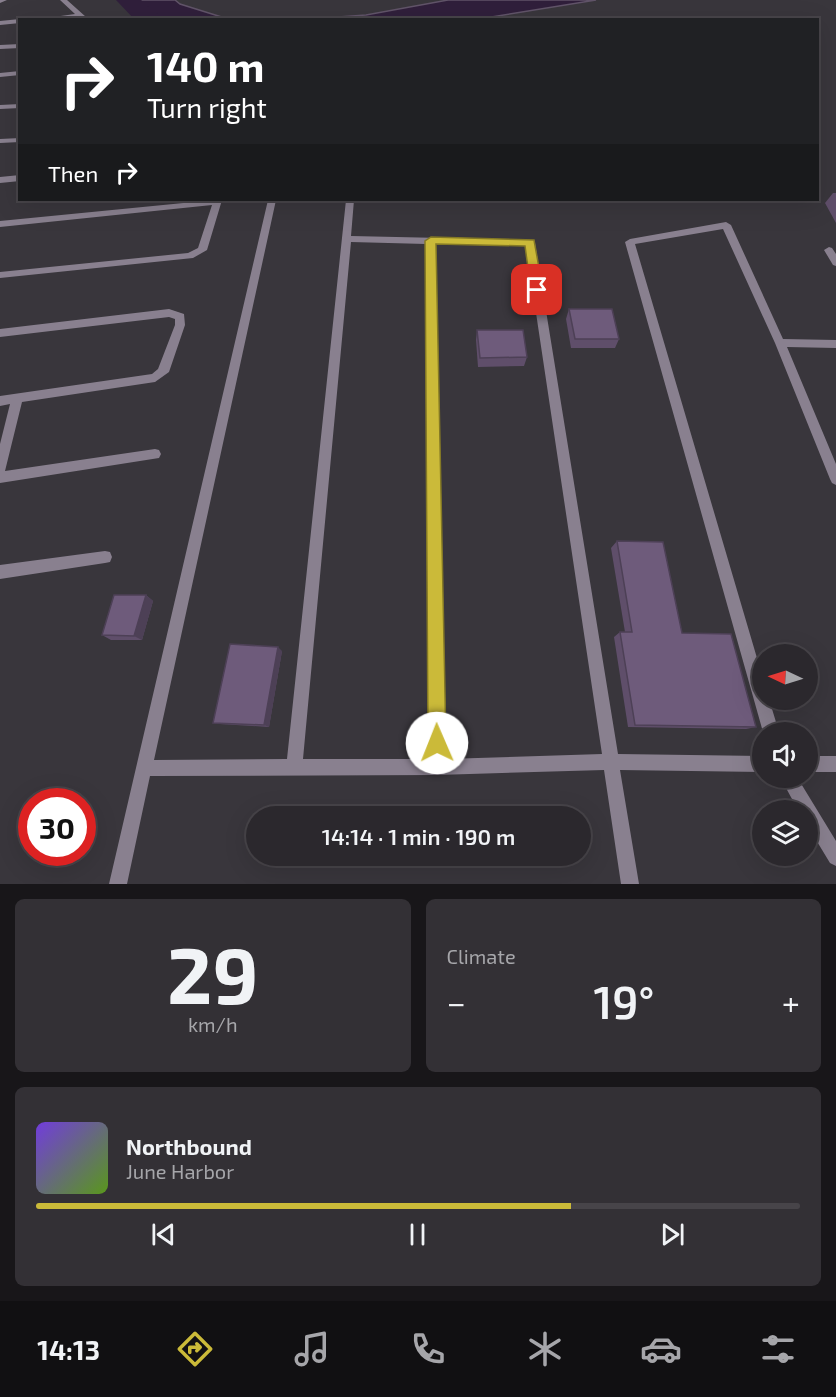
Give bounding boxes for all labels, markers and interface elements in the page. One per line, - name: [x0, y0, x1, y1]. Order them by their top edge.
- text: 140 m: [147, 40, 264, 90]
- icon: right: [48, 42, 126, 120]
- text: Turn right: [147, 91, 267, 123]
- icon: right: [110, 156, 143, 189]
- text: Then: [48, 160, 98, 186]
- pin: [511, 264, 562, 315]
- icon: arrive: [520, 273, 553, 306]
- north arrow: [752, 644, 818, 710]
- map controls: [752, 644, 818, 866]
- position arrow: [405, 711, 469, 775]
- button: sound: [752, 722, 818, 788]
- speed limit sign: 30: [18, 788, 96, 866]
- button: layers: [752, 800, 818, 866]
- text: 14:14 · 1 min · 190 m: [322, 823, 515, 849]
- text: 29: [167, 926, 258, 1020]
- text: Climate: [447, 944, 516, 968]
- text: 19°: [593, 974, 654, 1028]
- text: −: [447, 982, 466, 1022]
- text: +: [782, 982, 800, 1022]
- text: km/h: [188, 1012, 238, 1036]
- text: Northbound: [126, 1133, 252, 1159]
- text: June Harbor: [126, 1159, 234, 1183]
- icon: previous: [147, 1218, 180, 1251]
- icon: pause: [401, 1218, 434, 1251]
- icon: next: [656, 1218, 689, 1251]
- icon: directions: [174, 1328, 216, 1370]
- icon: music: [291, 1328, 333, 1370]
- icon: phone: [407, 1328, 449, 1370]
- icon: climate: [524, 1328, 566, 1370]
- icon: car: [640, 1328, 682, 1370]
- icon: filters: [757, 1328, 799, 1370]
- text: 14:13: [37, 1333, 100, 1365]

